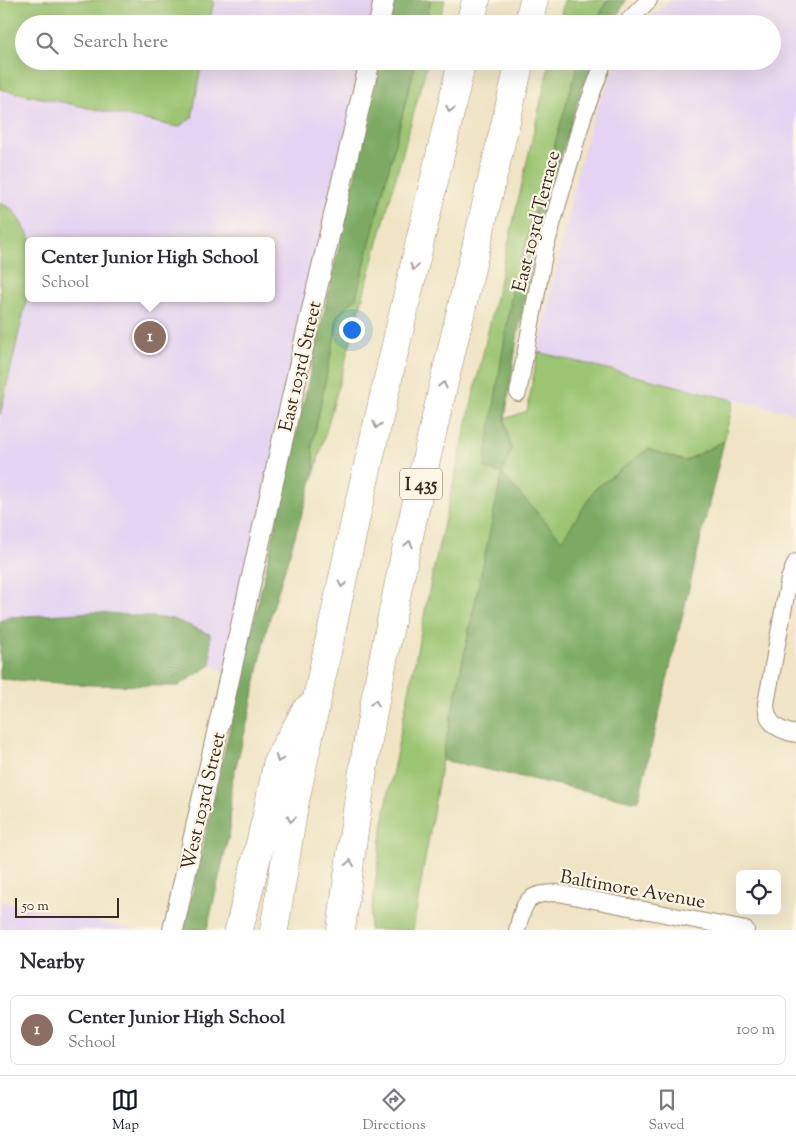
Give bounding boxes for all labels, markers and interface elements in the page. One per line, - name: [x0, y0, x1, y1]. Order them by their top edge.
- search box: [15, 15, 781, 70]
- icon: search: [33, 29, 61, 57]
- text: Search here: [73, 29, 168, 56]
- one-way arrow: [445, 104, 456, 113]
- street label: East 103rd Terrace: [507, 148, 568, 295]
- popup: [25, 237, 275, 302]
- text: Center Junior High School: [41, 245, 259, 272]
- one-way arrow: [409, 263, 420, 271]
- text: School: [41, 272, 89, 295]
- street label: East 103rd Street: [273, 298, 330, 434]
- your location: [339, 317, 365, 343]
- pin: 1: [134, 318, 166, 356]
- one-way arrow: [438, 380, 448, 389]
- one-way arrow: [372, 421, 383, 430]
- road number: I 435: [400, 468, 442, 499]
- one-way arrow: [403, 539, 414, 548]
- one-way arrow: [337, 580, 348, 588]
- one-way arrow: [370, 698, 380, 707]
- street label: West 103rd Street: [175, 729, 234, 873]
- one-way arrow: [275, 754, 286, 763]
- one-way arrow: [287, 815, 297, 824]
- one-way arrow: [344, 859, 355, 867]
- street label: Baltimore Avenue: [558, 864, 708, 917]
- map controls: [736, 870, 781, 915]
- button: locate: [736, 870, 781, 915]
- scale bar: [15, 895, 119, 918]
- text: 50 m: [22, 897, 49, 917]
- text: Nearby: [20, 948, 85, 978]
- text: Center Junior High School: [68, 1005, 285, 1032]
- text: 1: [34, 1019, 40, 1042]
- text: 100 m: [736, 1019, 775, 1042]
- text: School: [68, 1032, 116, 1055]
- tab: Map: [111, 1086, 139, 1136]
- tab: Directions: [362, 1086, 426, 1136]
- tab: Saved: [649, 1086, 684, 1136]

